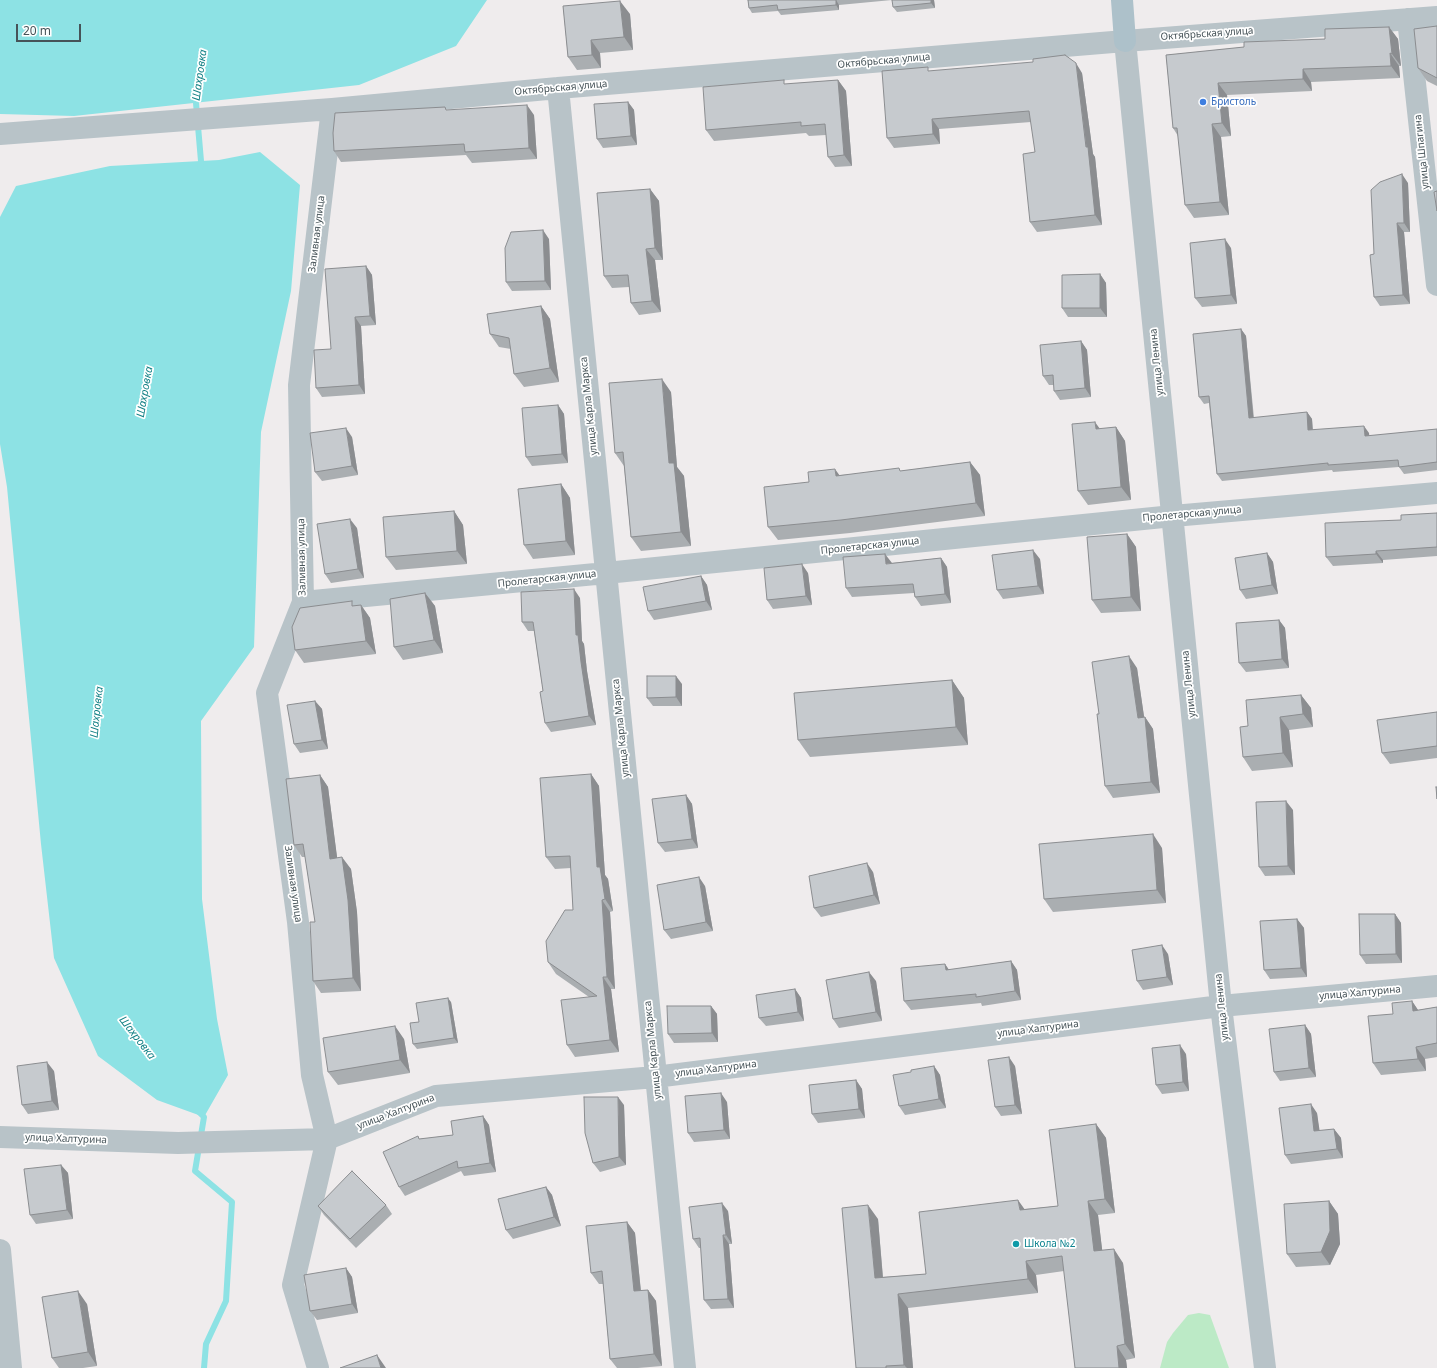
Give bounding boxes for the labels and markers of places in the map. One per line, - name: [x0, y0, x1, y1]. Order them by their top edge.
- place label: Бристоль: [1211, 96, 1256, 108]
- marker: Бристоль: [1198, 97, 1208, 107]
- place label: Школа №2: [1024, 1238, 1075, 1250]
- marker: Школа №2: [1011, 1239, 1021, 1249]

